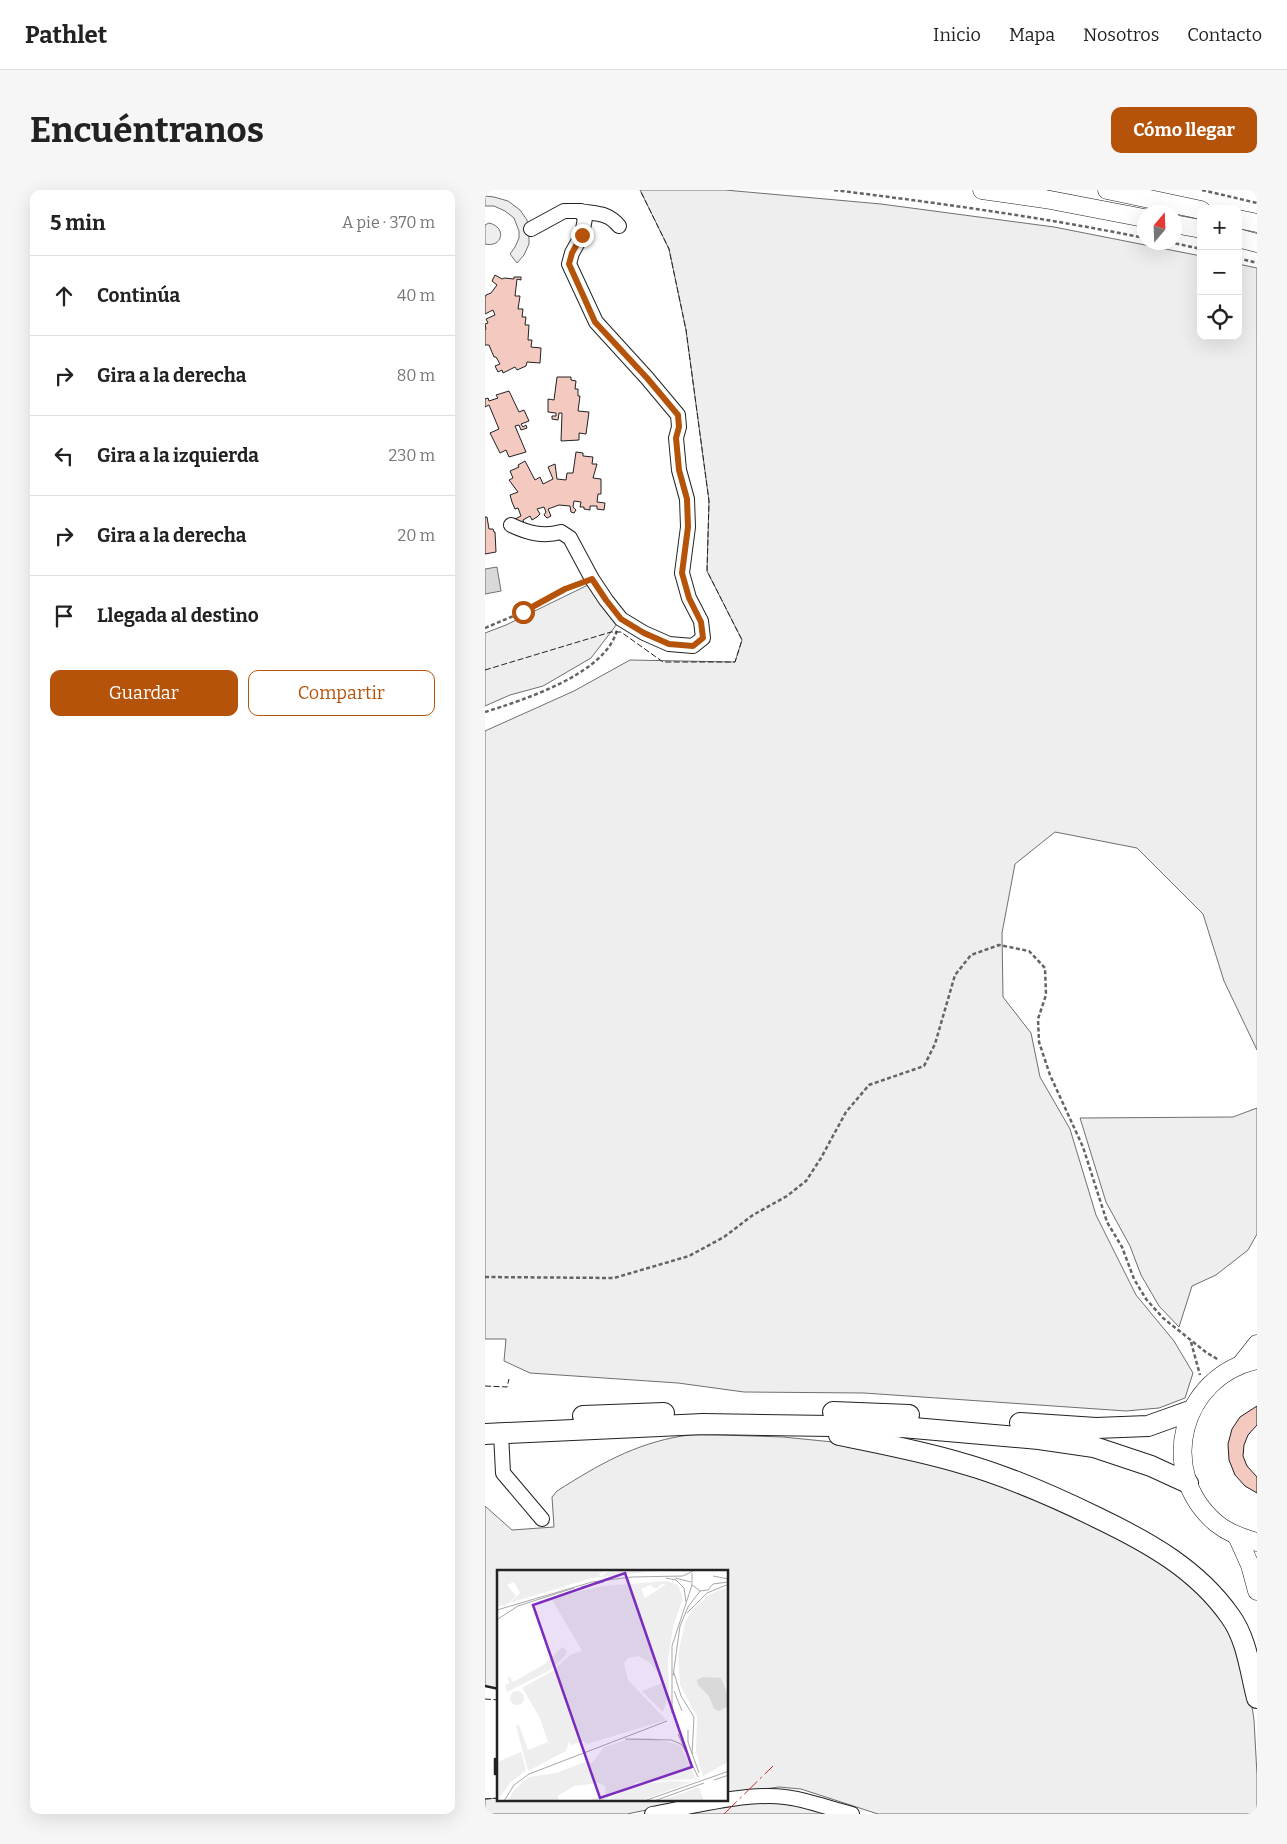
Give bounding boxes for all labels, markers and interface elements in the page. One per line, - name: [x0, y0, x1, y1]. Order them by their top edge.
- text: Pathlet: [25, 21, 107, 49]
- text: Inicio: [933, 24, 981, 46]
- text: Mapa: [1009, 24, 1055, 46]
- text: Nosotros: [1083, 24, 1159, 46]
- text: Contacto: [1187, 24, 1262, 46]
- button: Cómo llegar: [1111, 107, 1257, 153]
- text: Encuéntranos: [30, 109, 264, 151]
- north arrow: [1137, 205, 1182, 250]
- map controls: [1197, 205, 1242, 340]
- button: +: [1197, 205, 1242, 250]
- text: 5 min: [50, 210, 106, 236]
- text: A pie · 370 m: [342, 213, 435, 232]
- route end: [571, 224, 594, 247]
- button: −: [1197, 250, 1242, 295]
- icon: ahead: [50, 282, 78, 310]
- text: Continúa: [97, 284, 180, 307]
- text: 40 m: [397, 286, 435, 305]
- button: locate: [1197, 295, 1242, 340]
- icon: right: [50, 362, 78, 390]
- text: Gira a la derecha: [97, 364, 246, 387]
- text: 80 m: [397, 366, 435, 385]
- icon: left: [50, 442, 78, 470]
- text: Gira a la izquierda: [97, 444, 259, 467]
- text: 230 m: [388, 446, 435, 465]
- icon: right: [50, 522, 78, 550]
- text: Gira a la derecha: [97, 524, 246, 547]
- text: 20 m: [398, 526, 435, 545]
- route start: [512, 601, 535, 624]
- icon: arrive: [50, 602, 78, 630]
- text: Llegada al destino: [97, 604, 259, 627]
- button: Guardar: [50, 670, 238, 716]
- button: Compartir: [248, 670, 435, 716]
- inset map: [497, 1570, 729, 1802]

